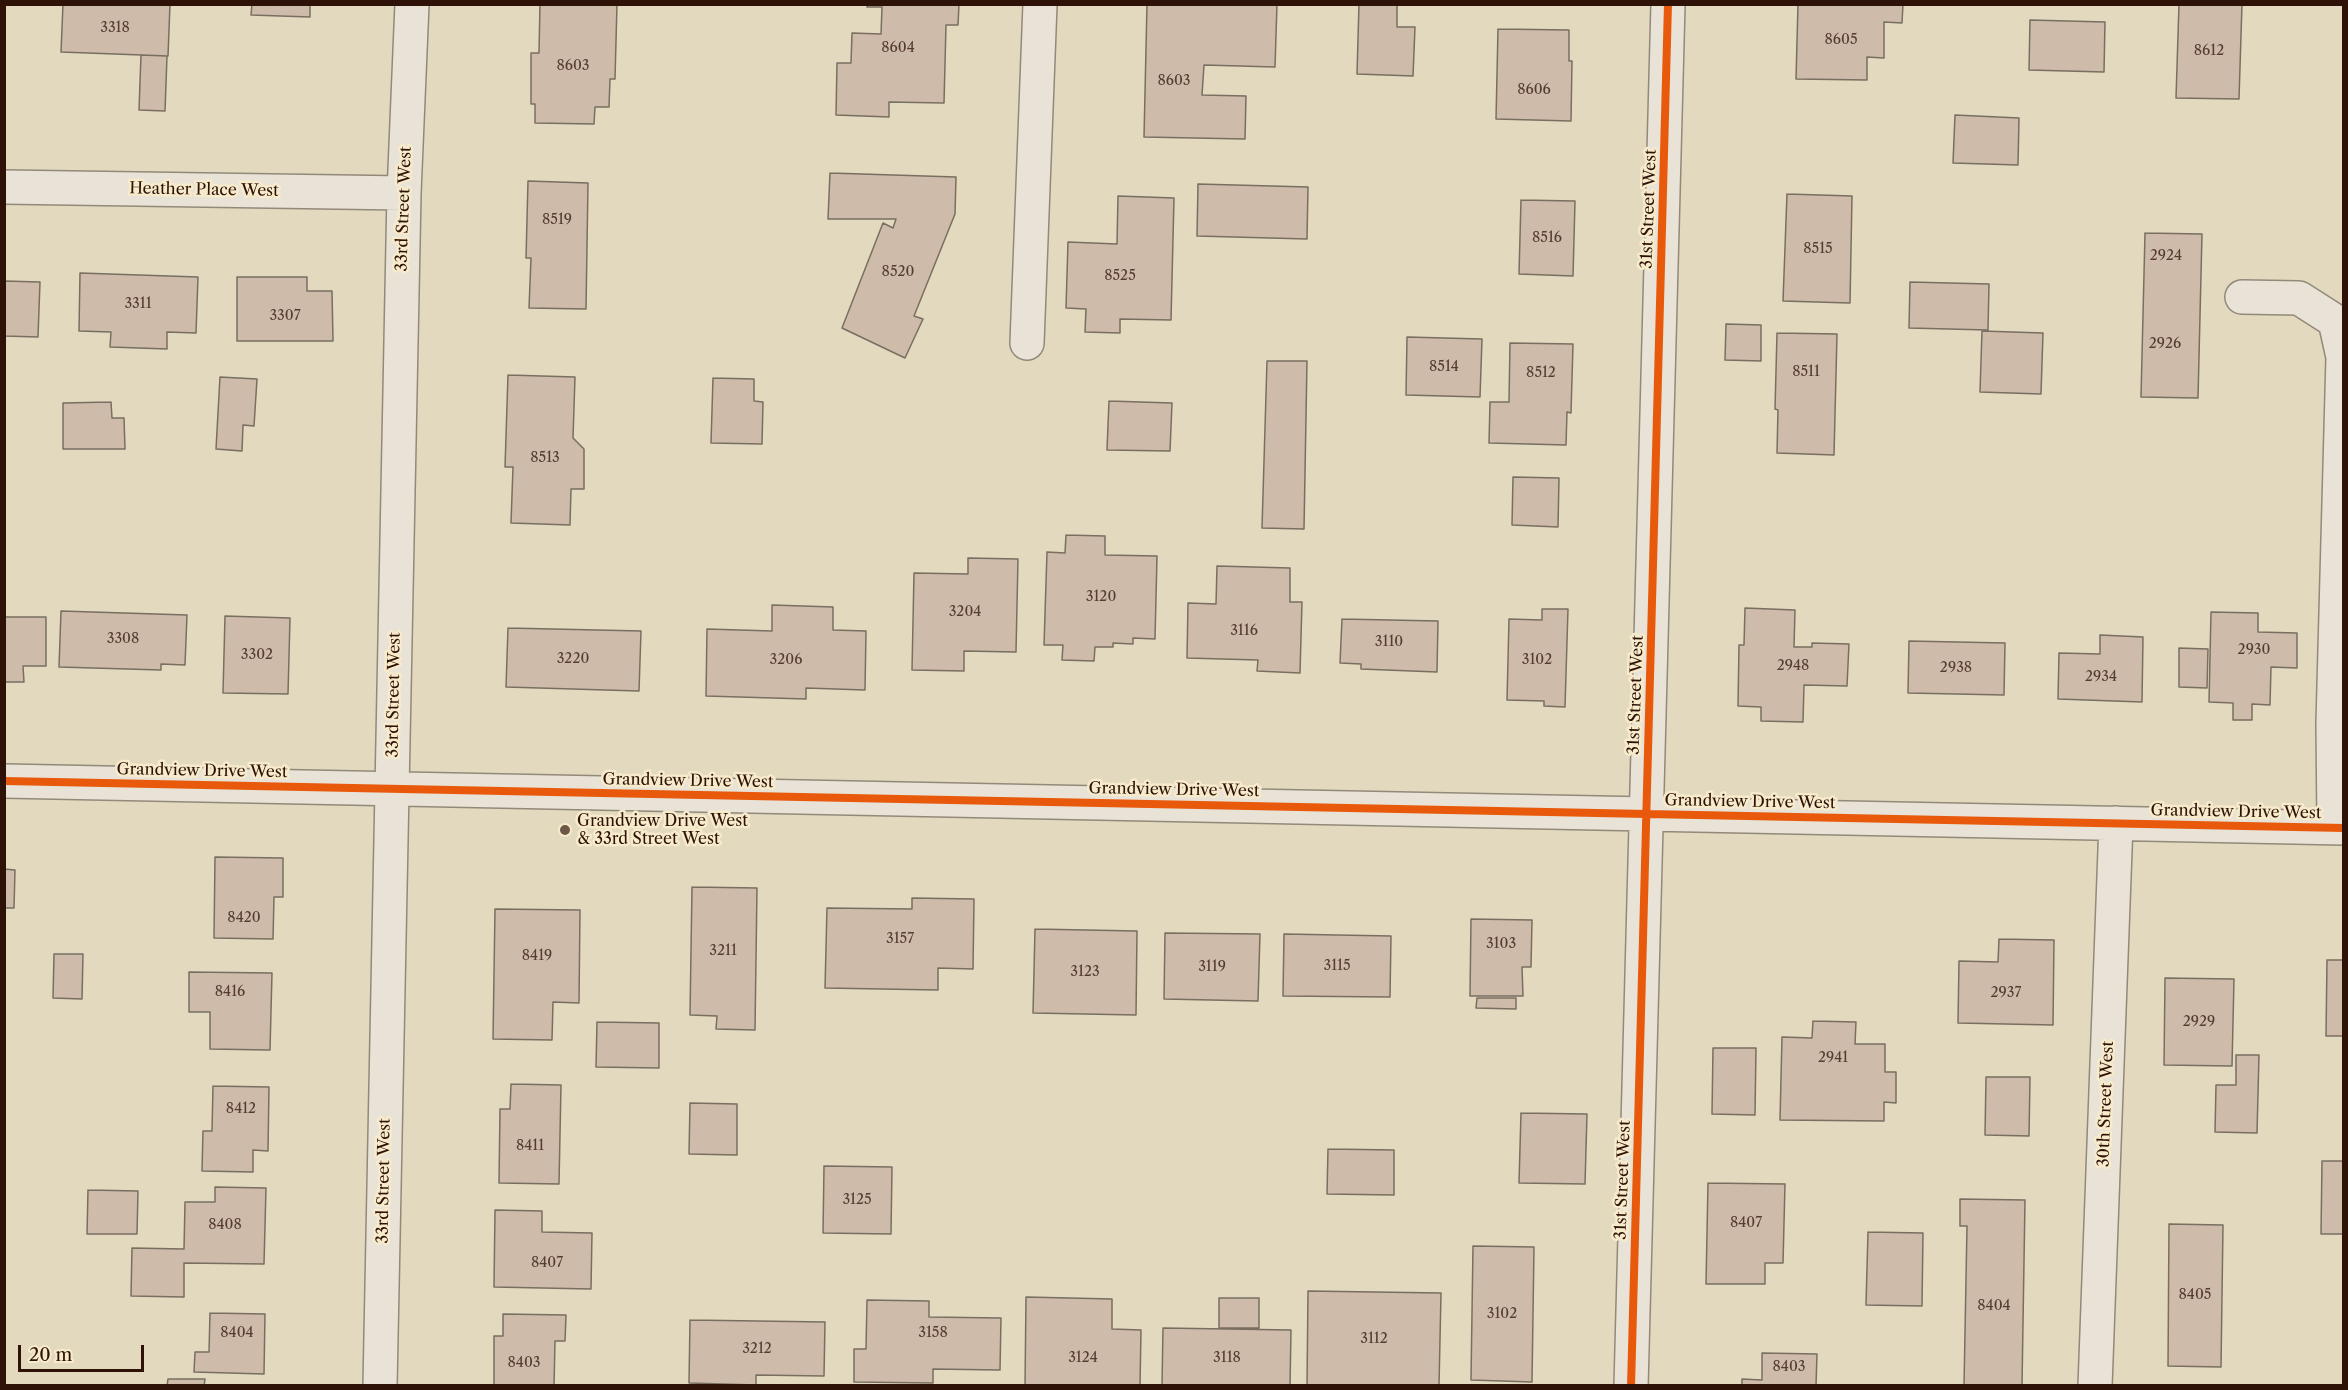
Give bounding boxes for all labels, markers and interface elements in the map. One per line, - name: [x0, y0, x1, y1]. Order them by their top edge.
- house number: 3318: [100, 20, 130, 36]
- house number: 8605: [1825, 32, 1857, 48]
- house number: 8604: [881, 40, 915, 56]
- house number: 8612: [2194, 43, 2224, 59]
- house number: 8603: [556, 58, 590, 74]
- house number: 8603: [1157, 73, 1191, 89]
- house number: 8606: [1517, 82, 1551, 98]
- street label: 33rd Street West: [392, 146, 416, 272]
- street label: 31st Street West: [1637, 149, 1661, 269]
- street label: Heather Place West: [129, 179, 279, 201]
- house number: 8519: [542, 212, 572, 228]
- house number: 8516: [1532, 230, 1562, 246]
- house number: 8515: [1803, 241, 1833, 257]
- house number: 2924: [2150, 248, 2182, 264]
- house number: 8520: [882, 264, 914, 280]
- house number: 8525: [1104, 268, 1136, 284]
- house number: 3311: [124, 296, 152, 312]
- house number: 3307: [269, 308, 301, 324]
- house number: 2926: [2149, 336, 2181, 352]
- house number: 8514: [1429, 359, 1459, 375]
- house number: 8511: [1792, 364, 1820, 380]
- house number: 8512: [1526, 365, 1556, 381]
- house number: 8513: [530, 450, 560, 466]
- house number: 3120: [1086, 589, 1116, 605]
- house number: 3204: [949, 604, 981, 620]
- house number: 3116: [1230, 623, 1258, 639]
- house number: 3308: [107, 631, 139, 647]
- street label: 33rd Street West: [383, 632, 405, 758]
- house number: 3110: [1375, 634, 1403, 650]
- street label: 31st Street West: [1624, 635, 1648, 755]
- house number: 2930: [2238, 642, 2270, 658]
- house number: 3302: [241, 647, 273, 663]
- house number: 3220: [557, 651, 589, 667]
- house number: 3206: [770, 652, 802, 668]
- house number: 3102: [1522, 652, 1552, 668]
- house number: 2948: [1777, 658, 1809, 674]
- house number: 2938: [1940, 660, 1972, 676]
- house number: 2934: [2085, 669, 2117, 685]
- street label: Grandview Drive West: [116, 760, 288, 782]
- street label: Grandview Drive West: [602, 770, 774, 792]
- street label: Grandview Drive West: [1088, 779, 1260, 801]
- street label: Grandview Drive West: [1664, 791, 1836, 813]
- street label: Grandview Drive West: [2150, 801, 2322, 823]
- place label: Grandview Drive West & 33rd Street West: [577, 811, 748, 849]
- marker: Grandview Drive West & 33rd Street West: [558, 823, 572, 837]
- house number: 8420: [227, 910, 261, 926]
- house number: 3157: [886, 931, 914, 947]
- house number: 3103: [1486, 936, 1516, 952]
- house number: 3211: [709, 943, 737, 959]
- house number: 8419: [522, 948, 552, 964]
- house number: 3115: [1323, 958, 1351, 974]
- house number: 3119: [1198, 959, 1226, 975]
- house number: 3123: [1070, 964, 1100, 980]
- house number: 8416: [215, 984, 245, 1000]
- house number: 2937: [1991, 985, 2021, 1001]
- house number: 2929: [2183, 1014, 2215, 1030]
- street label: 30th Street West: [2094, 1041, 2118, 1167]
- house number: 2941: [1818, 1050, 1848, 1066]
- house number: 8412: [226, 1101, 256, 1117]
- street label: 33rd Street West: [373, 1118, 395, 1244]
- street label: 31st Street West: [1611, 1120, 1635, 1240]
- house number: 8411: [516, 1138, 544, 1154]
- house number: 3125: [842, 1192, 872, 1208]
- house number: 8407: [1730, 1215, 1762, 1231]
- house number: 8408: [208, 1217, 242, 1233]
- house number: 8407: [531, 1255, 563, 1271]
- house number: 8405: [2179, 1287, 2211, 1303]
- house number: 8404: [1977, 1298, 2011, 1314]
- house number: 3102: [1487, 1306, 1517, 1322]
- house number: 8404: [220, 1325, 254, 1341]
- house number: 3158: [918, 1325, 948, 1341]
- house number: 3112: [1360, 1331, 1388, 1347]
- scale bar: [21, 1333, 147, 1371]
- house number: 3212: [742, 1341, 772, 1357]
- text: 20 m: [29, 1344, 72, 1366]
- house number: 3124: [1068, 1350, 1098, 1366]
- house number: 3118: [1213, 1350, 1241, 1366]
- house number: 8403: [508, 1355, 540, 1371]
- house number: 8403: [1773, 1359, 1805, 1375]

